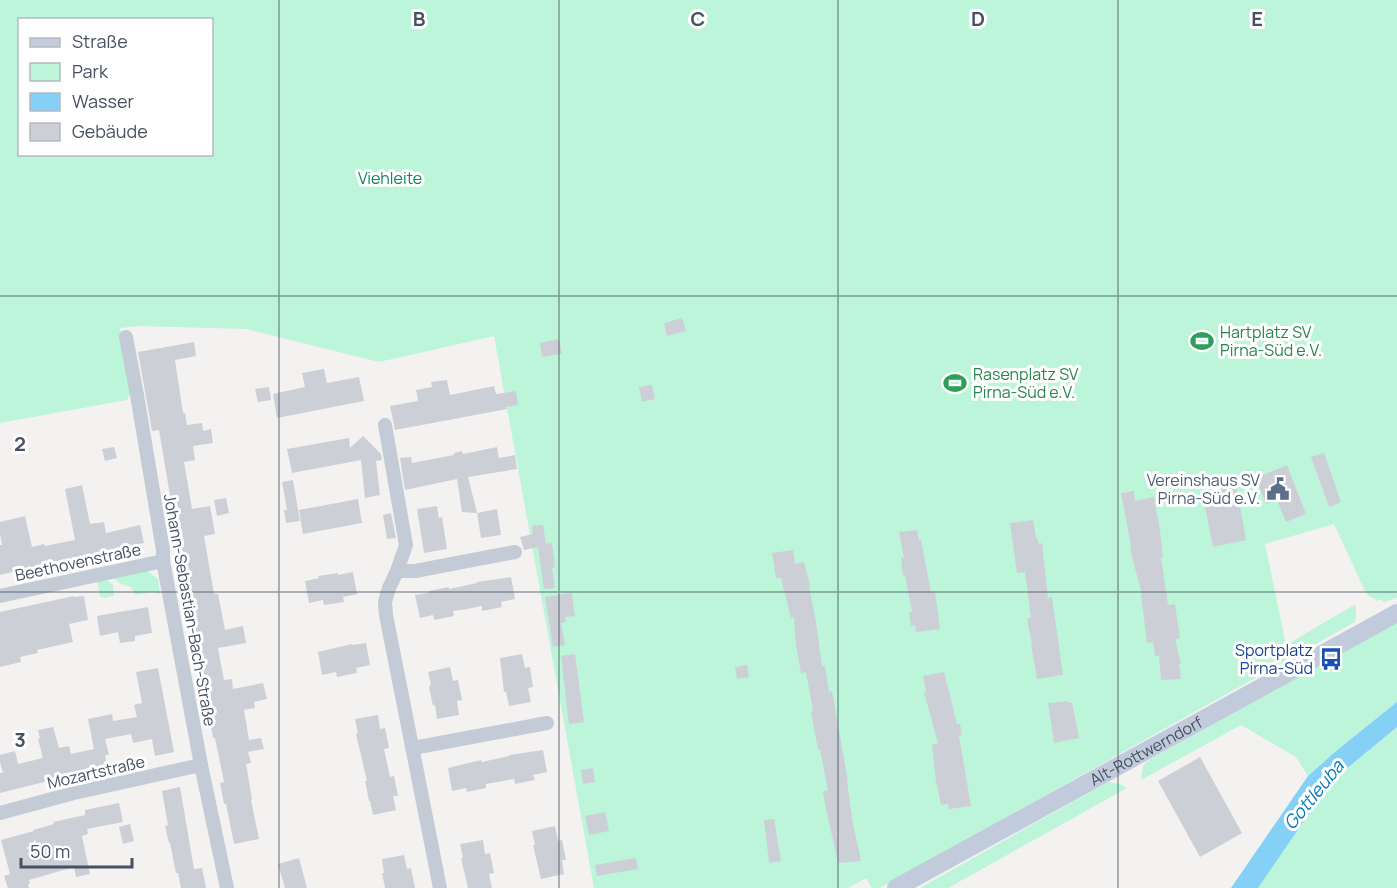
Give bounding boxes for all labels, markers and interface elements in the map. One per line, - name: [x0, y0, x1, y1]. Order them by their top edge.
- text: B: [413, 5, 426, 32]
- text: C: [691, 5, 705, 32]
- text: D: [971, 5, 985, 32]
- text: E: [1251, 5, 1263, 32]
- legend: [18, 18, 213, 156]
- text: Straße: [72, 29, 128, 53]
- text: Park: [72, 59, 109, 83]
- text: Wasser: [72, 89, 134, 113]
- text: Gebäude: [72, 119, 148, 143]
- park label: Viehleite: [358, 167, 422, 189]
- place label: Hartplatz SV Pirna-Süd e.V.: [1220, 321, 1322, 361]
- sports icon: Hartplatz SV Pirna-Süd e.V.: [1189, 328, 1215, 354]
- place label: Rasenplatz SV Pirna-Süd e.V.: [973, 363, 1079, 403]
- sports icon: Rasenplatz SV Pirna-Süd e.V.: [942, 370, 968, 396]
- text: 2: [14, 430, 26, 457]
- place label: Vereinshaus SV Pirna-Süd e.V.: [1147, 469, 1260, 509]
- public building icon: Vereinshaus SV Pirna-Süd e.V.: [1265, 476, 1291, 502]
- street label: Johann-Sebastian-Bach-Straße: [159, 492, 221, 728]
- street label: Beethovenstraße: [13, 538, 143, 586]
- place label: Sportplatz Pirna-Süd: [1235, 639, 1313, 679]
- bus stop icon: Sportplatz Pirna-Süd: [1318, 646, 1344, 672]
- street label: Alt-Rottwerndorf: [1086, 711, 1206, 791]
- text: 3: [14, 726, 26, 753]
- street label: Mozartstraße: [45, 750, 147, 794]
- water label: Gottleuba: [1278, 754, 1349, 834]
- scale bar: [21, 831, 132, 869]
- text: 50 m: [30, 839, 70, 863]

